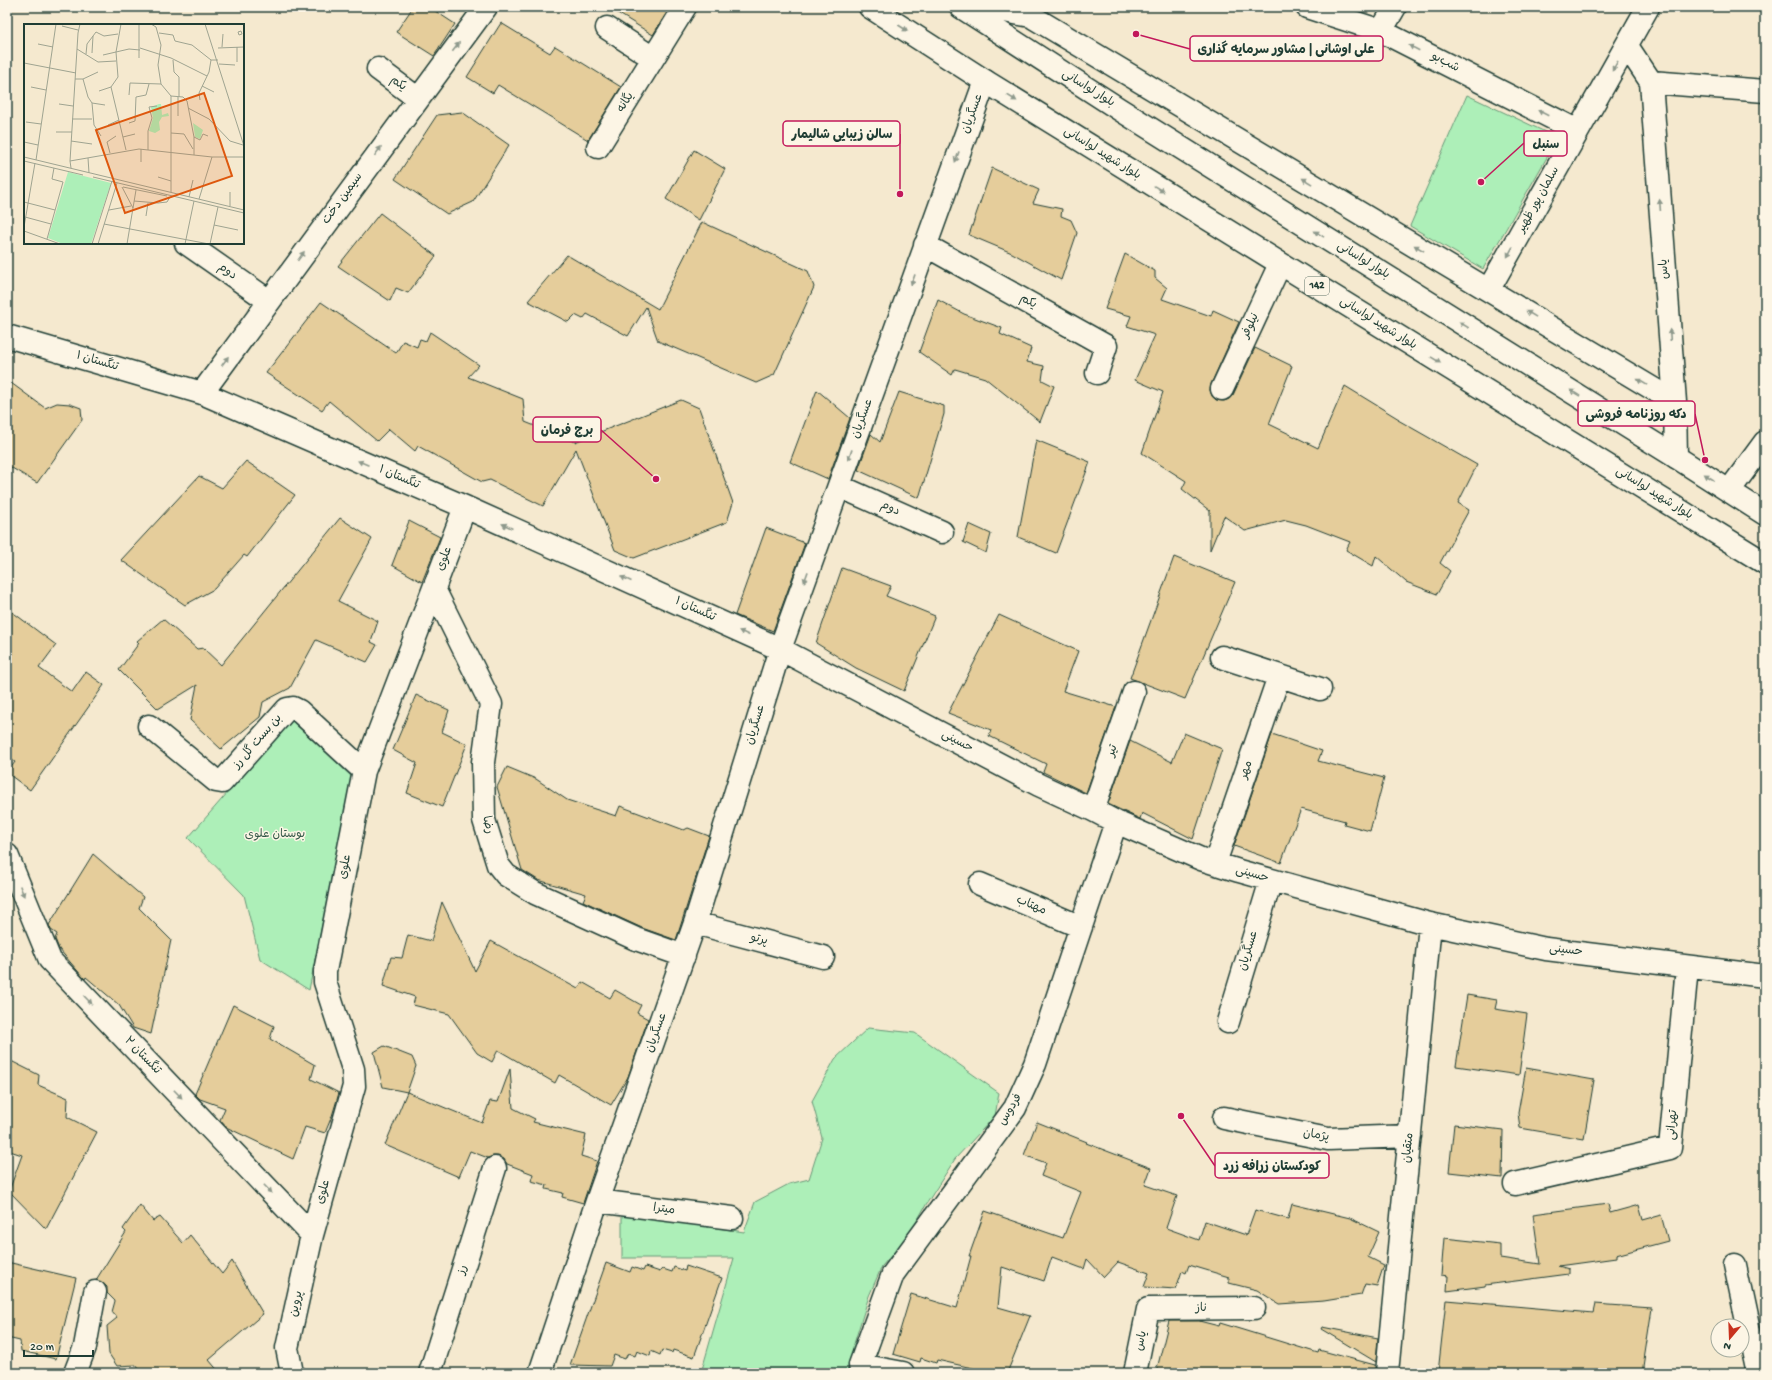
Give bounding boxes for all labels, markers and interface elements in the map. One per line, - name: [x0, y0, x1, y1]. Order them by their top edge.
- inset map: [24, 24, 244, 244]
- one-way arrow: [898, 24, 908, 32]
- callout: علی اوشانی | مشاور سرمایه گذاری: [1190, 36, 1383, 61]
- text: علی اوشانی | مشاور سرمایه گذاری: [1197, 40, 1375, 58]
- one-way arrow: [451, 42, 459, 52]
- one-way arrow: [1409, 45, 1420, 51]
- street label: شب‌بو: [1428, 50, 1461, 76]
- one-way arrow: [1612, 60, 1619, 72]
- street label: بلوار لواسانی: [1059, 67, 1117, 111]
- street label: یکم: [387, 73, 409, 95]
- street label: یگانه: [613, 89, 638, 116]
- street label: عسگریان: [958, 92, 987, 136]
- one-way arrow: [1006, 95, 1018, 102]
- one-way arrow: [1537, 110, 1549, 116]
- callout: سالن زیبایی شالیمار: [783, 121, 900, 146]
- street label: بلوار شهید لواسانی: [1061, 125, 1143, 183]
- text: سالن زیبایی شالیمار: [791, 128, 892, 143]
- callout: سنبل: [1524, 131, 1567, 156]
- text: سنبل: [1533, 138, 1560, 153]
- one-way arrow: [374, 146, 382, 157]
- one-way arrow: [954, 152, 960, 164]
- street label: سلمان پور ظهیر: [1515, 164, 1563, 236]
- street label: سیمین دخت: [319, 170, 366, 227]
- one-way arrow: [1301, 178, 1313, 185]
- one-way arrow: [1153, 185, 1165, 192]
- one-way arrow: [1657, 199, 1664, 211]
- one-way arrow: [1313, 230, 1325, 237]
- street label: بلوار لواسانی: [1334, 239, 1392, 283]
- one-way arrow: [1413, 244, 1425, 251]
- one-way arrow: [1507, 246, 1513, 258]
- one-way arrow: [297, 251, 305, 262]
- street label: یاس: [1657, 258, 1673, 280]
- street label: دوم: [215, 261, 239, 283]
- one-way arrow: [909, 274, 915, 286]
- road number: 142: [1305, 277, 1329, 295]
- street label: یکم: [1017, 292, 1039, 312]
- street label: بلوار شهید لواسانی: [1337, 295, 1419, 353]
- street label: نیلوفر: [1239, 311, 1263, 342]
- one-way arrow: [1525, 311, 1537, 318]
- one-way arrow: [1459, 321, 1470, 329]
- one-way arrow: [1667, 329, 1674, 341]
- street label: تنگستان ۱: [74, 347, 121, 375]
- one-way arrow: [221, 356, 229, 367]
- one-way arrow: [1431, 356, 1441, 364]
- one-way arrow: [1636, 378, 1648, 385]
- one-way arrow: [1569, 390, 1581, 397]
- street label: عسگریان: [848, 397, 877, 441]
- callout: دکه روزنامه فروشی: [1578, 401, 1695, 426]
- text: دکه روزنامه فروشی: [1586, 406, 1686, 423]
- callout: برج فرمان: [533, 417, 601, 442]
- text: برج فرمان: [541, 422, 594, 439]
- one-way arrow: [846, 449, 852, 461]
- one-way arrow: [356, 459, 368, 465]
- street label: تنگستان ۱: [376, 461, 423, 493]
- street label: بلوار شهید لواسانی: [1613, 465, 1695, 523]
- one-way arrow: [1703, 474, 1715, 481]
- street label: دوم: [878, 499, 902, 519]
- one-way arrow: [502, 523, 513, 529]
- street label: علوی: [434, 545, 456, 573]
- one-way arrow: [802, 571, 808, 583]
- one-way arrow: [619, 576, 631, 582]
- street label: تنگستان ۱: [672, 593, 719, 625]
- one-way arrow: [739, 630, 750, 636]
- street label: عسگریان: [741, 703, 769, 747]
- street label: بن بست گل رز: [228, 711, 285, 773]
- street label: حسینی: [939, 728, 975, 756]
- street label: تیر: [1104, 743, 1122, 760]
- street label: مهر: [1237, 759, 1257, 782]
- street label: رضا: [478, 815, 496, 835]
- park label: بوستان علوی: [245, 828, 305, 842]
- street label: علوی: [337, 854, 355, 880]
- street label: حسینی: [1234, 864, 1270, 886]
- one-way arrow: [19, 886, 25, 898]
- street label: مهتاب: [1014, 893, 1048, 919]
- street label: عسگریان: [1234, 929, 1262, 973]
- street label: پرتو: [748, 931, 769, 949]
- street label: حسینی: [1548, 942, 1584, 960]
- one-way arrow: [83, 995, 93, 1005]
- street label: عسگریان: [642, 1011, 671, 1055]
- street label: تنگستان ۲: [121, 1033, 165, 1078]
- one-way arrow: [173, 1090, 182, 1099]
- street label: فردوس: [996, 1092, 1026, 1128]
- street label: تهرانی: [1665, 1109, 1681, 1141]
- street label: پژمان: [1302, 1127, 1330, 1145]
- street label: متقیان: [1400, 1132, 1418, 1164]
- callout: کودکستان زرافه زرد: [1215, 1153, 1329, 1178]
- text: کودکستان زرافه زرد: [1223, 1158, 1321, 1175]
- street label: علوی: [314, 1178, 334, 1206]
- one-way arrow: [263, 1184, 272, 1193]
- street label: میترا: [652, 1202, 676, 1218]
- street label: رز: [455, 1263, 471, 1277]
- street label: پروین: [287, 1290, 307, 1318]
- street label: ناز: [1194, 1302, 1207, 1316]
- north arrow: [1710, 1318, 1750, 1358]
- street label: یاس: [1133, 1330, 1151, 1352]
- scale bar: [24, 1332, 93, 1358]
- text: N: [1722, 1339, 1733, 1352]
- text: 20 m: [30, 1341, 55, 1355]

